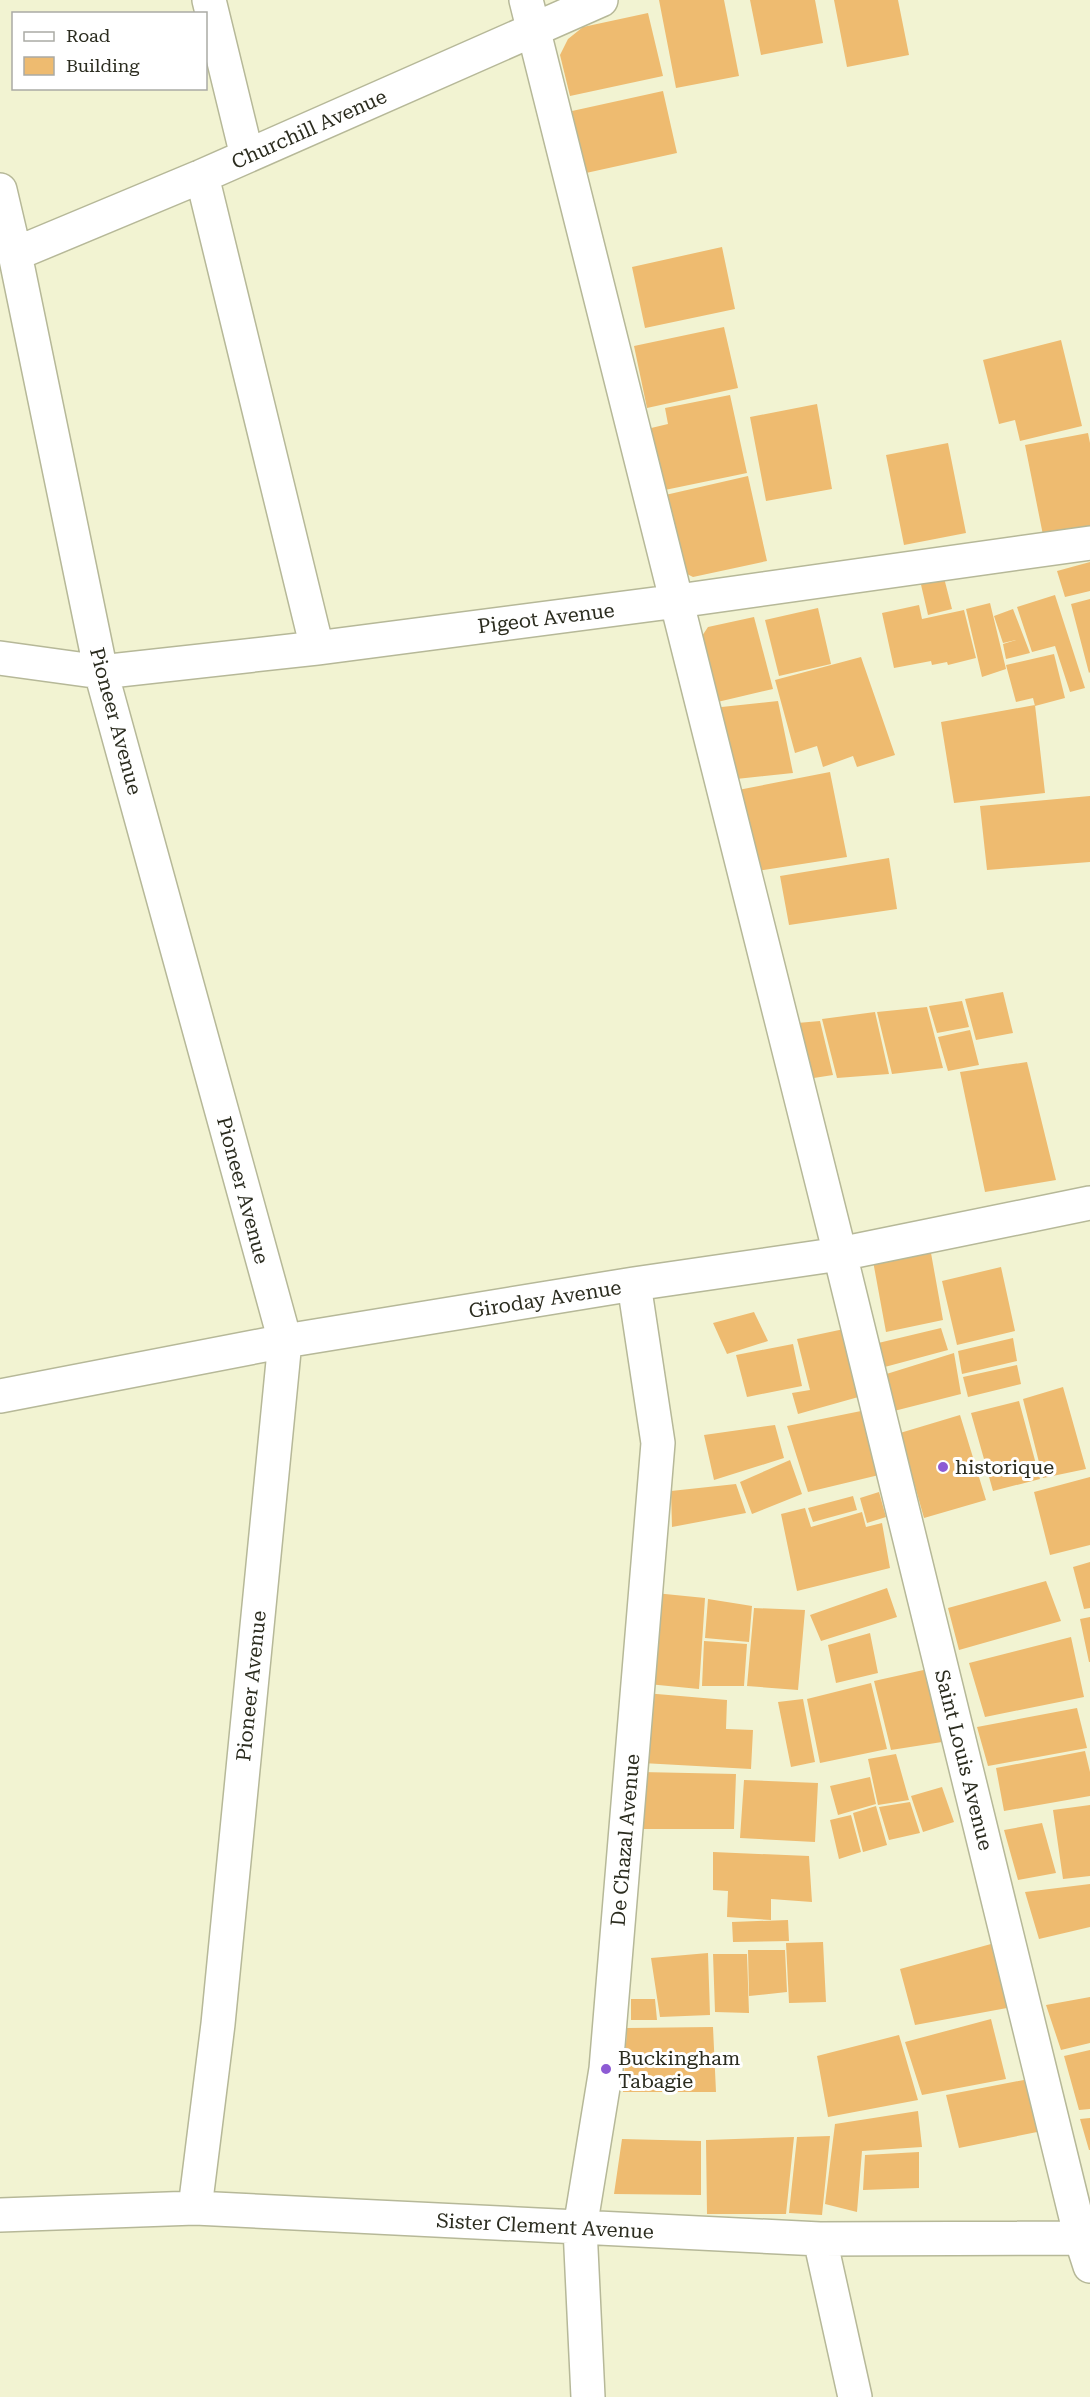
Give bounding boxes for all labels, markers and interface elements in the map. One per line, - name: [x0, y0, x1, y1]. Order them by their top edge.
- legend: [12, 12, 207, 90]
- text: Road: [66, 25, 111, 46]
- text: Building: [66, 55, 140, 76]
- street label: Churchill Avenue: [228, 84, 390, 174]
- street label: Pigeot Avenue: [476, 598, 616, 638]
- street label: Pioneer Avenue: [85, 645, 147, 797]
- street label: Pioneer Avenue: [212, 1114, 274, 1266]
- street label: Giroday Avenue: [467, 1275, 623, 1323]
- place label: historique: [955, 1455, 1054, 1479]
- marker: historique: [936, 1460, 950, 1474]
- street label: Pioneer Avenue: [231, 1609, 271, 1763]
- street label: Saint Louis Avenue: [930, 1667, 998, 1853]
- street label: De Chazal Avenue: [606, 1753, 644, 1927]
- place label: Buckingham Tabagie: [618, 2046, 740, 2093]
- marker: Buckingham Tabagie: [599, 2062, 613, 2076]
- street label: Sister Clement Avenue: [436, 2208, 654, 2244]

